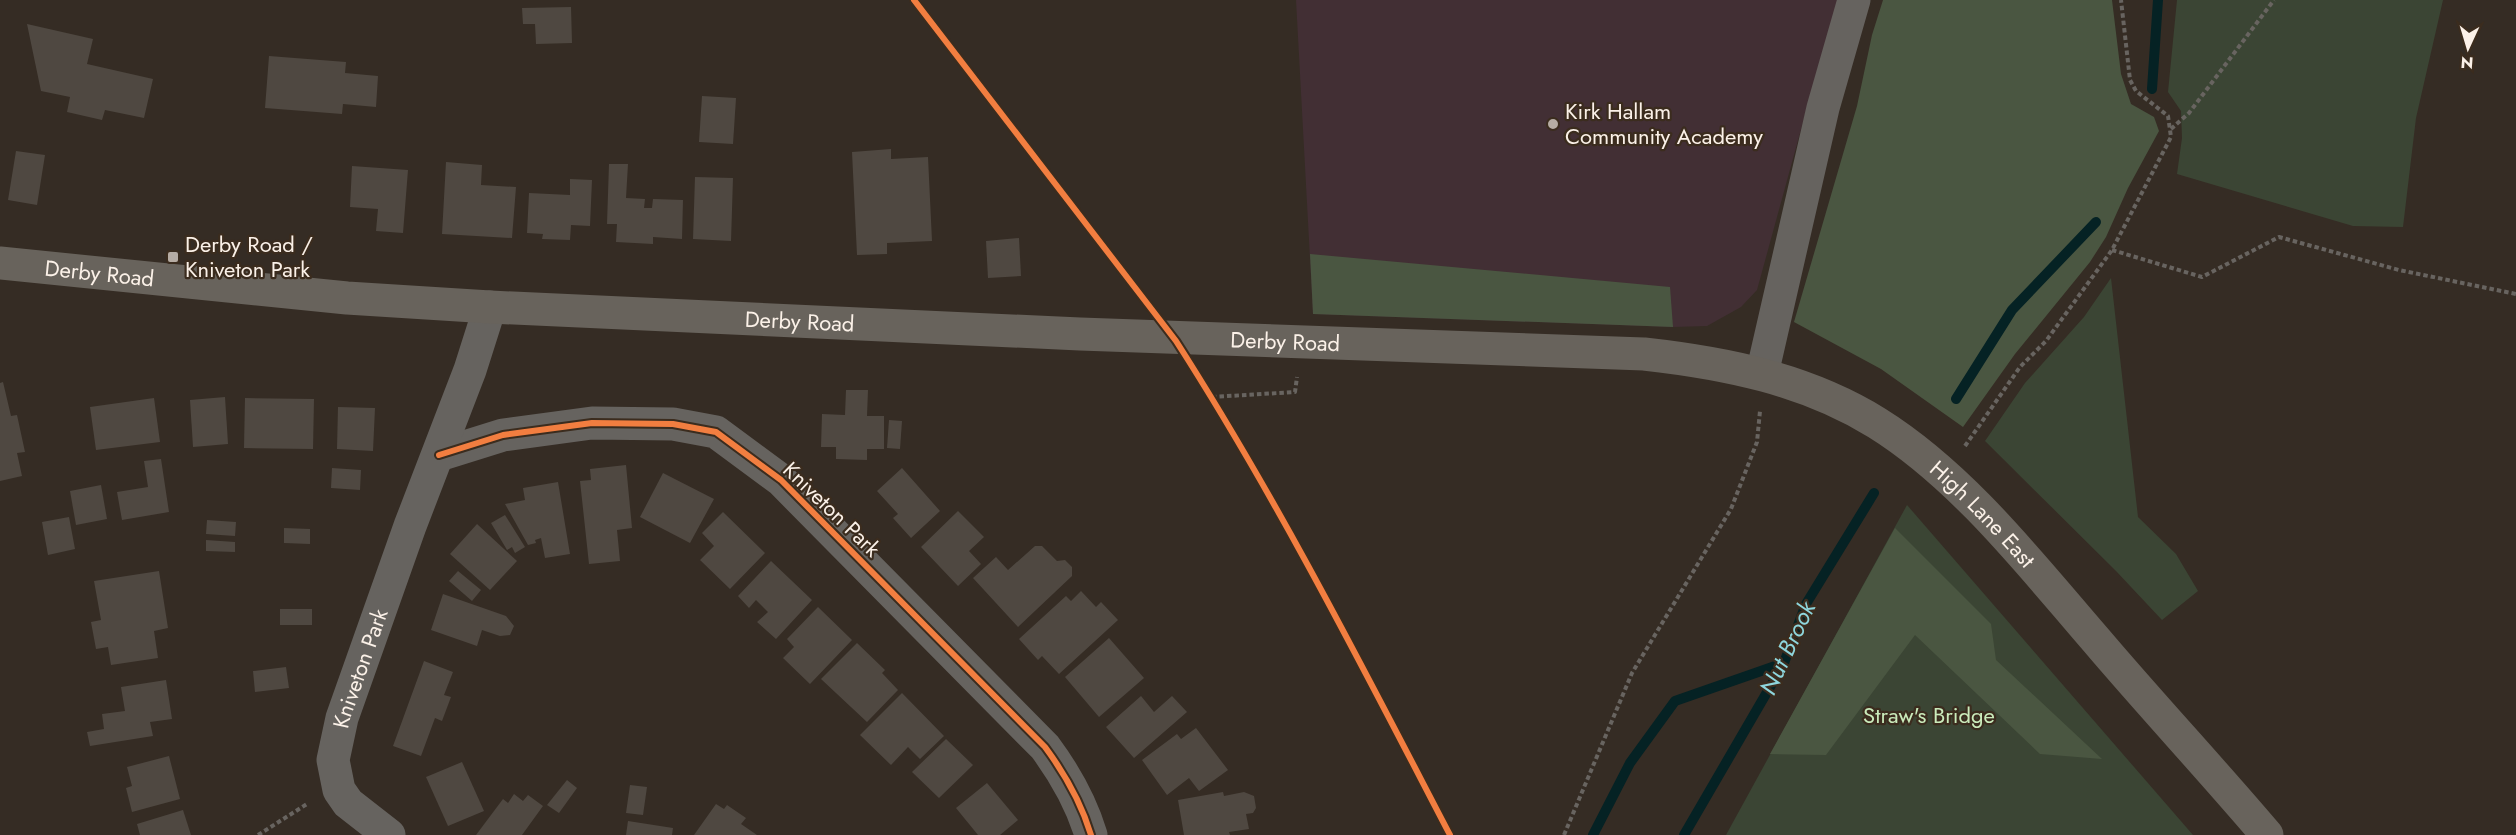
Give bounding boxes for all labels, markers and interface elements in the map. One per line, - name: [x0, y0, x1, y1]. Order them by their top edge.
- north arrow: [2438, 18, 2498, 78]
- text: N: [2460, 51, 2474, 74]
- place label: Kirk Hallam Community Academy: [1565, 95, 1763, 152]
- marker: Kirk Hallam Community Academy: [1546, 117, 1560, 131]
- place label: Derby Road / Kniveton Park: [185, 228, 313, 285]
- marker: Derby Road / Kniveton Park: [166, 250, 180, 264]
- street label: Derby Road: [43, 252, 156, 294]
- street label: Derby Road: [744, 303, 855, 340]
- street label: Derby Road: [1230, 323, 1341, 359]
- street label: High Lane East: [1923, 453, 2043, 575]
- street label: Kniveton Park: [776, 454, 888, 564]
- water label: Nut Brook: [1750, 594, 1825, 700]
- street label: Kniveton Park: [324, 604, 396, 731]
- park label: Straw's Bridge: [1863, 699, 1995, 731]

